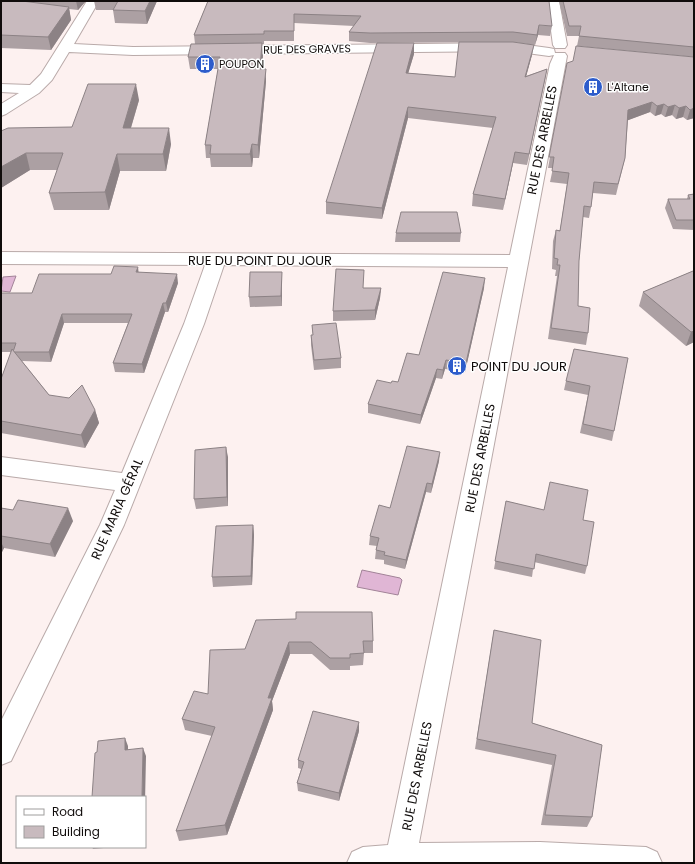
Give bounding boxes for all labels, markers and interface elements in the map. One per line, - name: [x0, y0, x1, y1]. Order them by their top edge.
- street label: RUE DES GRAVES: [263, 40, 351, 58]
- building icon: POUPON: [194, 53, 216, 75]
- place label: POUPON: [219, 56, 264, 72]
- building icon: L'Altane: [582, 76, 604, 98]
- place label: L'Altane: [607, 79, 649, 95]
- street label: RUE DES ARBELLES: [522, 84, 562, 196]
- street label: RUE DU POINT DU JOUR: [188, 251, 332, 270]
- building icon: POINT DU JOUR: [446, 355, 468, 377]
- place label: POINT DU JOUR: [471, 357, 567, 376]
- street label: RUE DES ARBELLES: [460, 402, 500, 514]
- street label: RUE MARIA GÉRAL: [86, 455, 148, 563]
- street label: RUE DES ARBELLES: [397, 720, 437, 832]
- legend: [16, 796, 146, 848]
- text: Road: [52, 803, 83, 820]
- text: Building: [52, 823, 100, 840]

